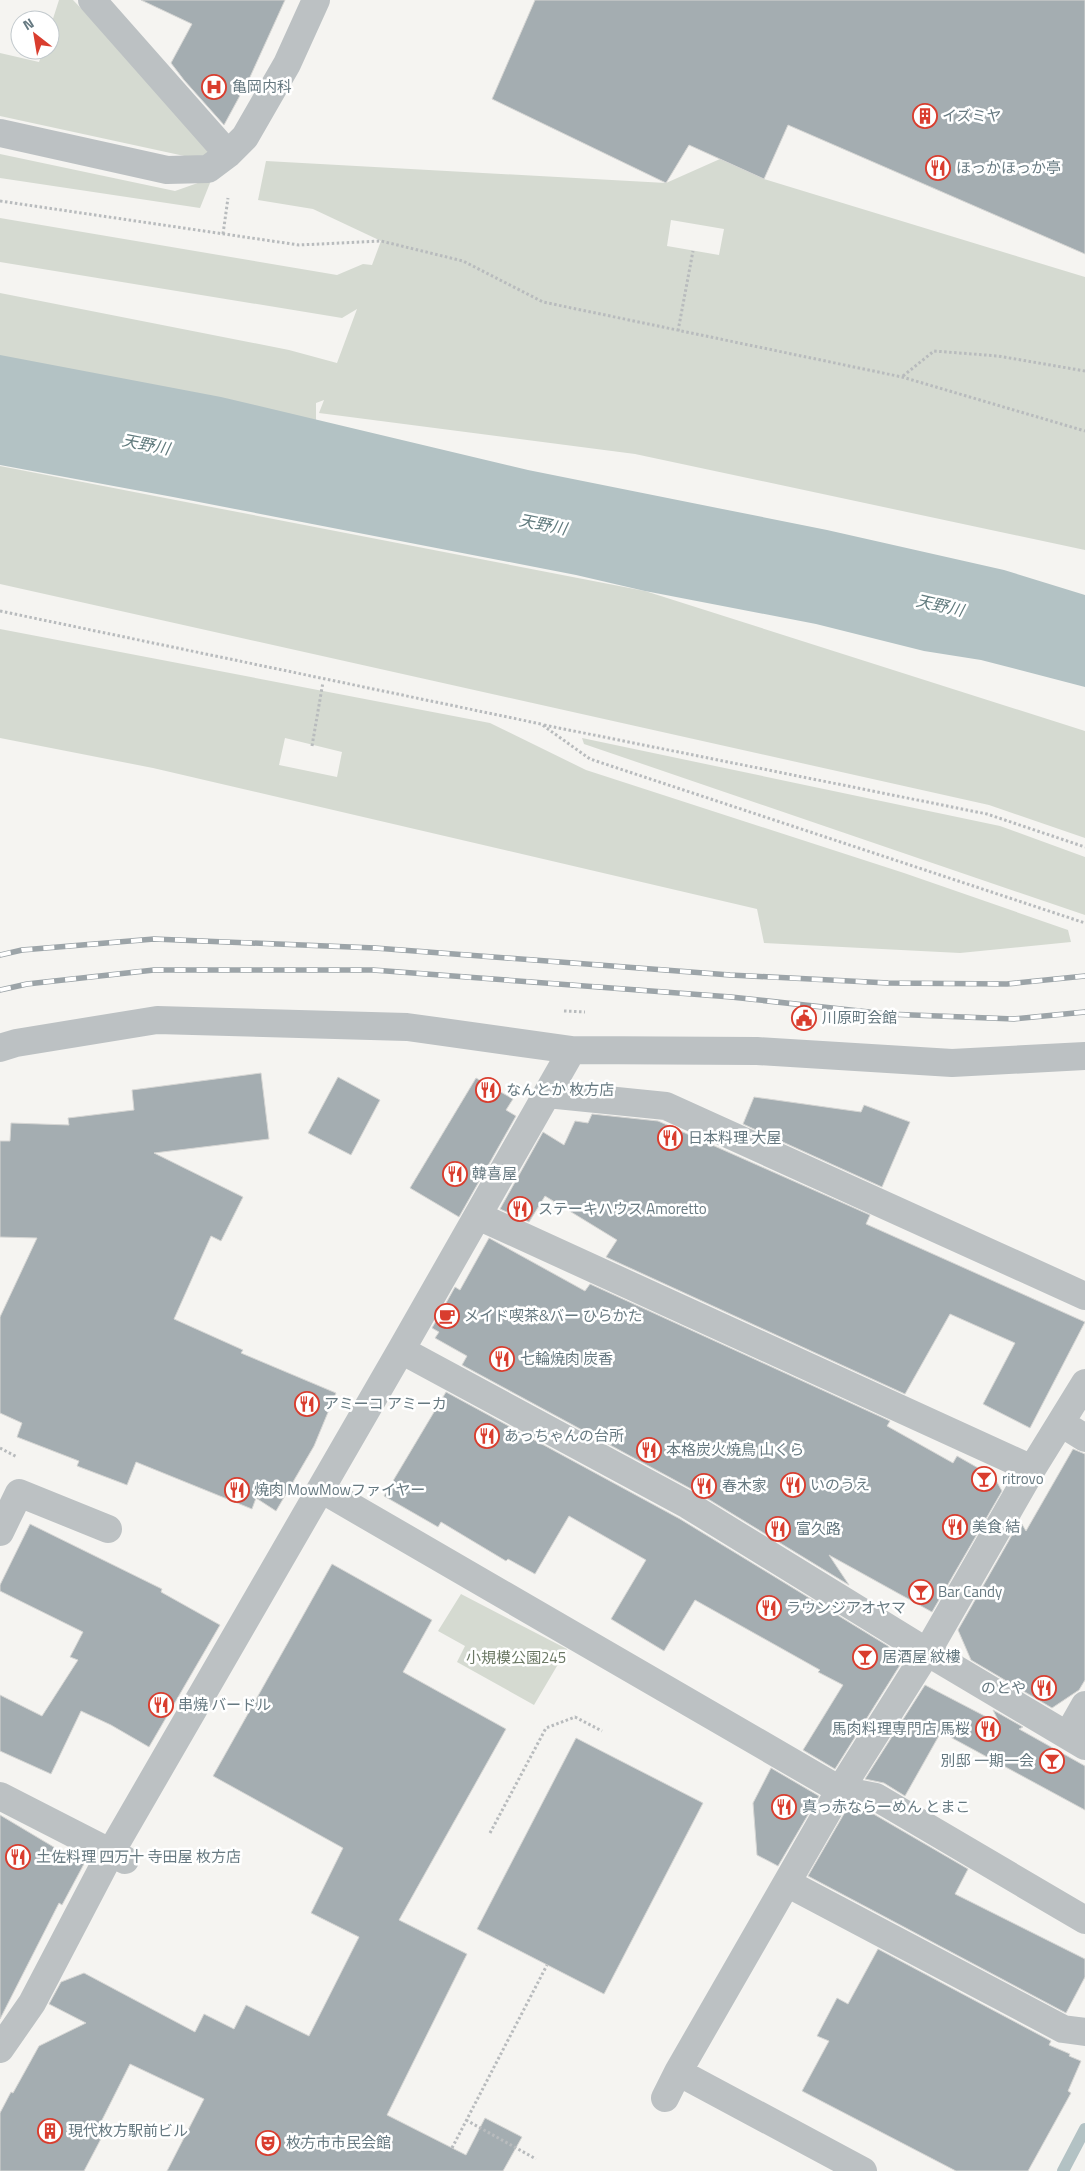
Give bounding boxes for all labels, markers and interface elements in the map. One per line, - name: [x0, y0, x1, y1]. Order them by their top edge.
- north arrow: [10, 10, 60, 60]
- text: N: [18, 12, 38, 35]
- hospital icon: 亀岡内科: [201, 74, 227, 100]
- place label: 亀岡内科: [232, 75, 292, 98]
- building icon: イズミヤ: [912, 103, 938, 129]
- place label: イズミヤ: [942, 104, 1002, 127]
- restaurant icon: ほっかほっか亭: [925, 155, 951, 181]
- place label: ほっかほっか亭: [956, 156, 1061, 179]
- water label: 天野川: [120, 428, 174, 461]
- water label: 天野川: [517, 508, 571, 541]
- water label: 天野川: [914, 588, 968, 623]
- public building icon: 川原町会館: [791, 1005, 817, 1031]
- place label: 川原町会館: [822, 1006, 897, 1029]
- restaurant icon: なんとか 枚方店: [475, 1077, 501, 1103]
- place label: なんとか 枚方店: [506, 1078, 614, 1101]
- restaurant icon: 日本料理 大屋: [657, 1125, 683, 1151]
- place label: 日本料理 大屋: [688, 1126, 781, 1149]
- restaurant icon: 韓喜屋: [442, 1161, 468, 1187]
- place label: 韓喜屋: [472, 1162, 517, 1185]
- restaurant icon: ステーキハウス Amoretto: [507, 1196, 533, 1222]
- place label: ステーキハウス Amoretto: [538, 1197, 707, 1220]
- cafe icon: メイド喫茶&バー ひらかた: [434, 1303, 460, 1329]
- place label: メイド喫茶&バー ひらかた: [464, 1304, 643, 1327]
- restaurant icon: 七輪焼肉 炭香: [489, 1346, 515, 1372]
- place label: 七輪焼肉 炭香: [520, 1347, 613, 1370]
- restaurant icon: アミーコ アミーカ: [294, 1391, 320, 1417]
- place label: アミーコ アミーカ: [324, 1392, 447, 1415]
- restaurant icon: あっちゃんの台所: [474, 1423, 500, 1449]
- place label: あっちゃんの台所: [504, 1424, 624, 1447]
- restaurant icon: 本格炭火焼鳥 山くら: [636, 1437, 662, 1463]
- place label: 本格炭火焼鳥 山くら: [666, 1438, 804, 1461]
- bar icon: ritrovo: [971, 1466, 997, 1492]
- place label: ritrovo: [1002, 1467, 1044, 1490]
- restaurant icon: いのうえ: [780, 1472, 806, 1498]
- restaurant icon: 春木家: [691, 1473, 717, 1499]
- place label: いのうえ: [810, 1473, 870, 1496]
- place label: 春木家: [722, 1474, 767, 1497]
- restaurant icon: 焼肉 MowMowファイヤー: [224, 1477, 250, 1503]
- place label: 焼肉 MowMowファイヤー: [254, 1478, 425, 1501]
- restaurant icon: 美食 結: [942, 1514, 968, 1540]
- place label: 美食 結: [972, 1515, 1020, 1538]
- restaurant icon: 富久路: [765, 1516, 791, 1542]
- place label: 富久路: [796, 1517, 841, 1540]
- bar icon: Bar Candy: [908, 1579, 934, 1605]
- place label: Bar Candy: [938, 1580, 1002, 1603]
- restaurant icon: ラウンジアオヤマ: [756, 1595, 782, 1621]
- place label: ラウンジアオヤマ: [786, 1596, 906, 1619]
- bar icon: 居酒屋 紋樓: [852, 1644, 878, 1670]
- place label: 居酒屋 紋樓: [882, 1645, 960, 1668]
- park label: 小規模公園245: [466, 1646, 566, 1669]
- restaurant icon: のとや: [1031, 1675, 1057, 1701]
- place label: のとや: [981, 1676, 1026, 1699]
- restaurant icon: 串焼 バードル: [148, 1692, 174, 1718]
- place label: 串焼 バードル: [178, 1693, 271, 1716]
- restaurant icon: 馬肉料理専門店 馬桜: [975, 1716, 1001, 1742]
- place label: 馬肉料理専門店 馬桜: [832, 1717, 970, 1740]
- bar icon: 別邸 一期一会: [1039, 1748, 1065, 1774]
- place label: 別邸 一期一会: [941, 1749, 1034, 1772]
- restaurant icon: 真っ赤ならーめん とまこ: [771, 1794, 797, 1820]
- place label: 真っ赤ならーめん とまこ: [802, 1795, 970, 1818]
- restaurant icon: 土佐料理 四万十 寺田屋 枚方店: [5, 1844, 31, 1870]
- place label: 土佐料理 四万十 寺田屋 枚方店: [36, 1845, 241, 1868]
- building icon: 現代枚方駅前ビル: [37, 2118, 63, 2144]
- place label: 現代枚方駅前ビル: [68, 2119, 188, 2142]
- theatre icon: 枚方市市民会館: [255, 2130, 281, 2156]
- place label: 枚方市市民会館: [286, 2131, 391, 2154]

